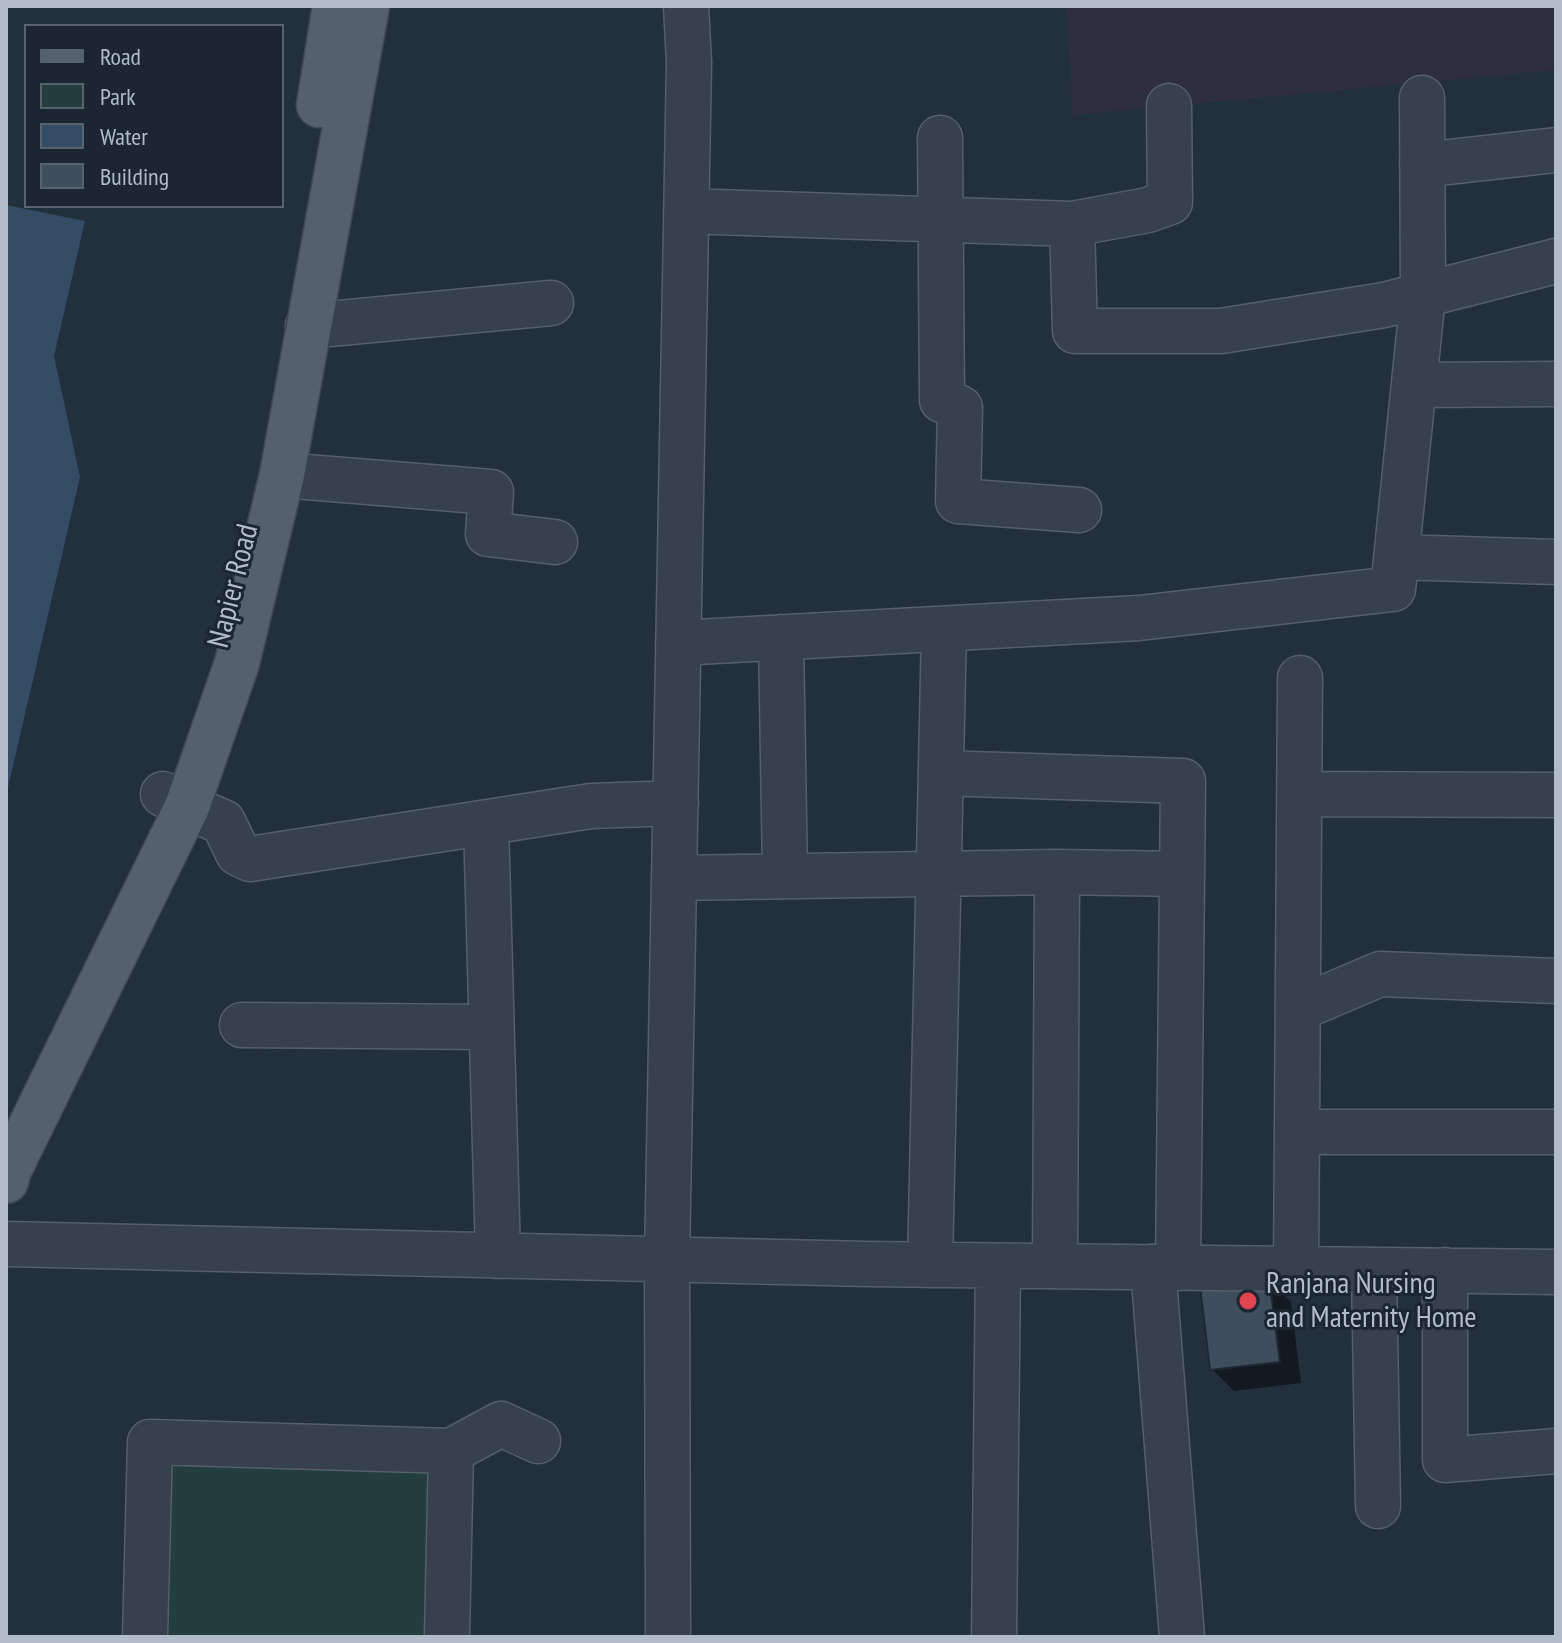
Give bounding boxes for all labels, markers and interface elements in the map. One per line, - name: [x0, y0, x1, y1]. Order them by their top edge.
- legend: [24, 24, 284, 208]
- text: Road: [100, 41, 141, 72]
- text: Park: [100, 81, 136, 112]
- text: Water: [100, 121, 148, 152]
- text: Building: [100, 161, 169, 192]
- street label: Napier Road: [201, 521, 267, 651]
- place label: Ranjana Nursing and Maternity Home: [1266, 1266, 1477, 1336]
- marker: Ranjana Nursing and Maternity Home: [1237, 1290, 1259, 1312]

